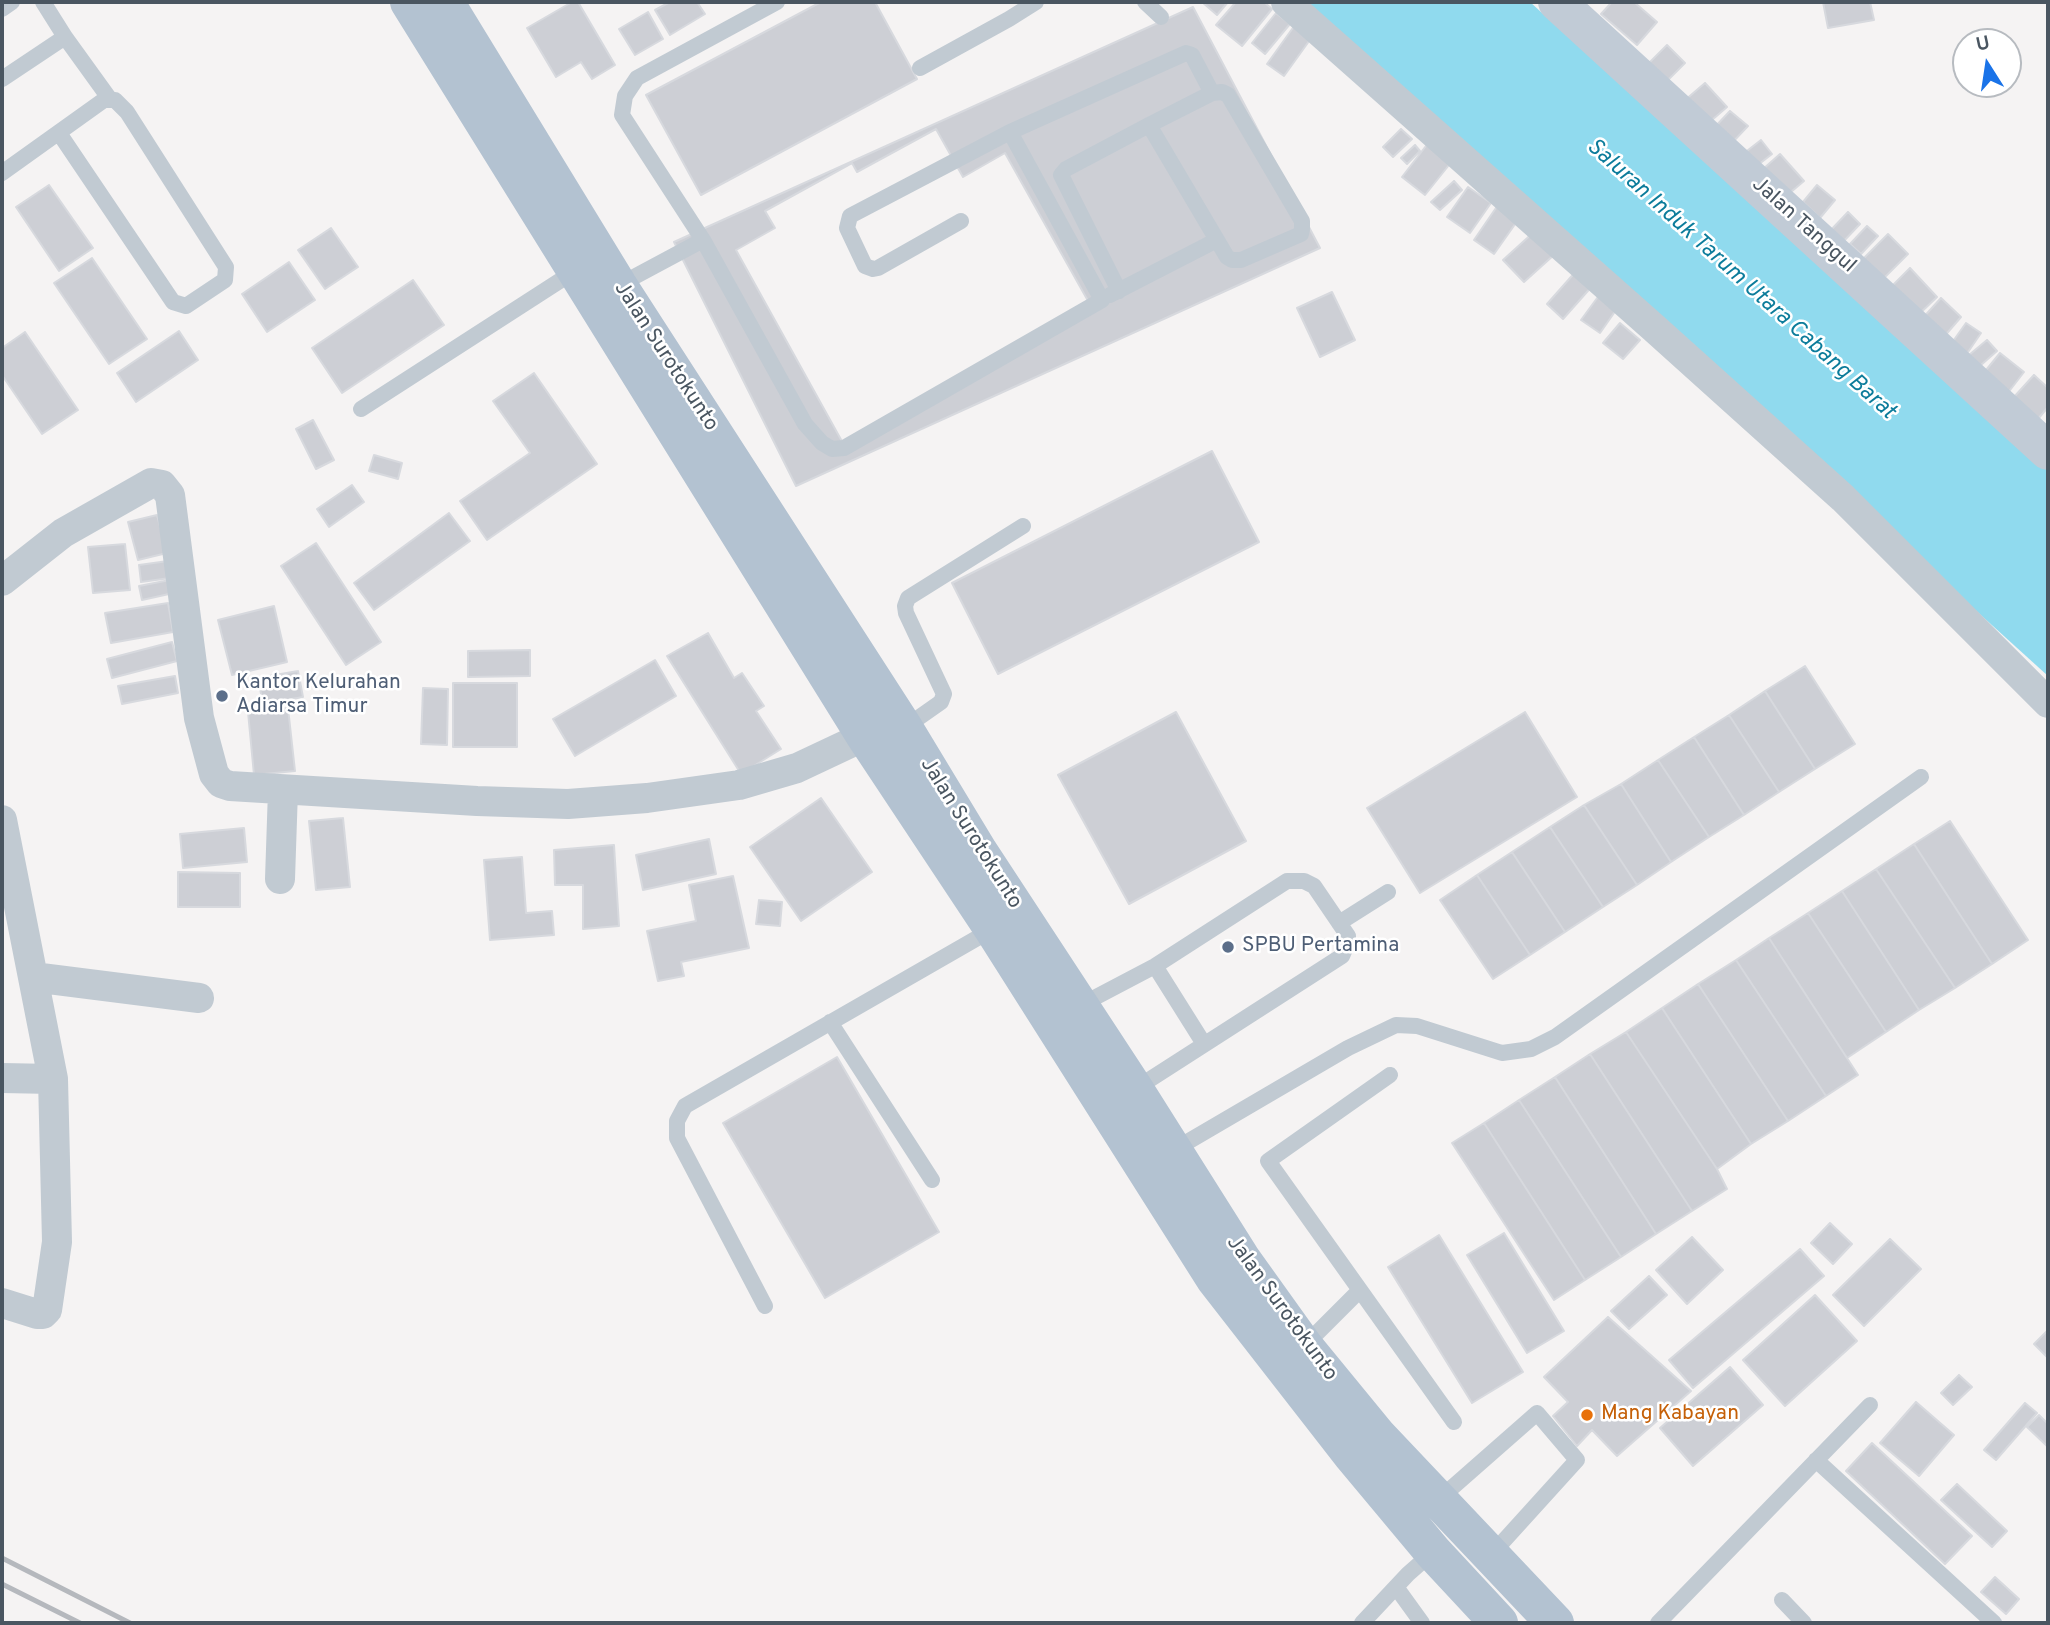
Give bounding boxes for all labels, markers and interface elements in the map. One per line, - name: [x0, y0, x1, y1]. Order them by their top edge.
- north arrow: [1952, 28, 2022, 98]
- text: U: [1974, 31, 1992, 58]
- water label: Saluran Induk Tarum Utara Cabang Barat: [1580, 134, 1900, 426]
- street label: Jalan Tanggul: [1746, 173, 1860, 279]
- street label: Jalan Surotokunto: [607, 278, 723, 436]
- place label: Kantor Kelurahan Adiarsa Timur: [236, 671, 401, 721]
- marker: Kantor Kelurahan Adiarsa Timur: [214, 688, 230, 704]
- street label: Jalan Surotokunto: [913, 754, 1027, 914]
- place label: SPBU Pertamina: [1242, 934, 1399, 960]
- marker: SPBU Pertamina: [1220, 939, 1236, 955]
- street label: Jalan Surotokunto: [1220, 1232, 1342, 1386]
- place label: Mang Kabayan: [1601, 1402, 1739, 1428]
- marker: Mang Kabayan: [1579, 1407, 1595, 1423]

